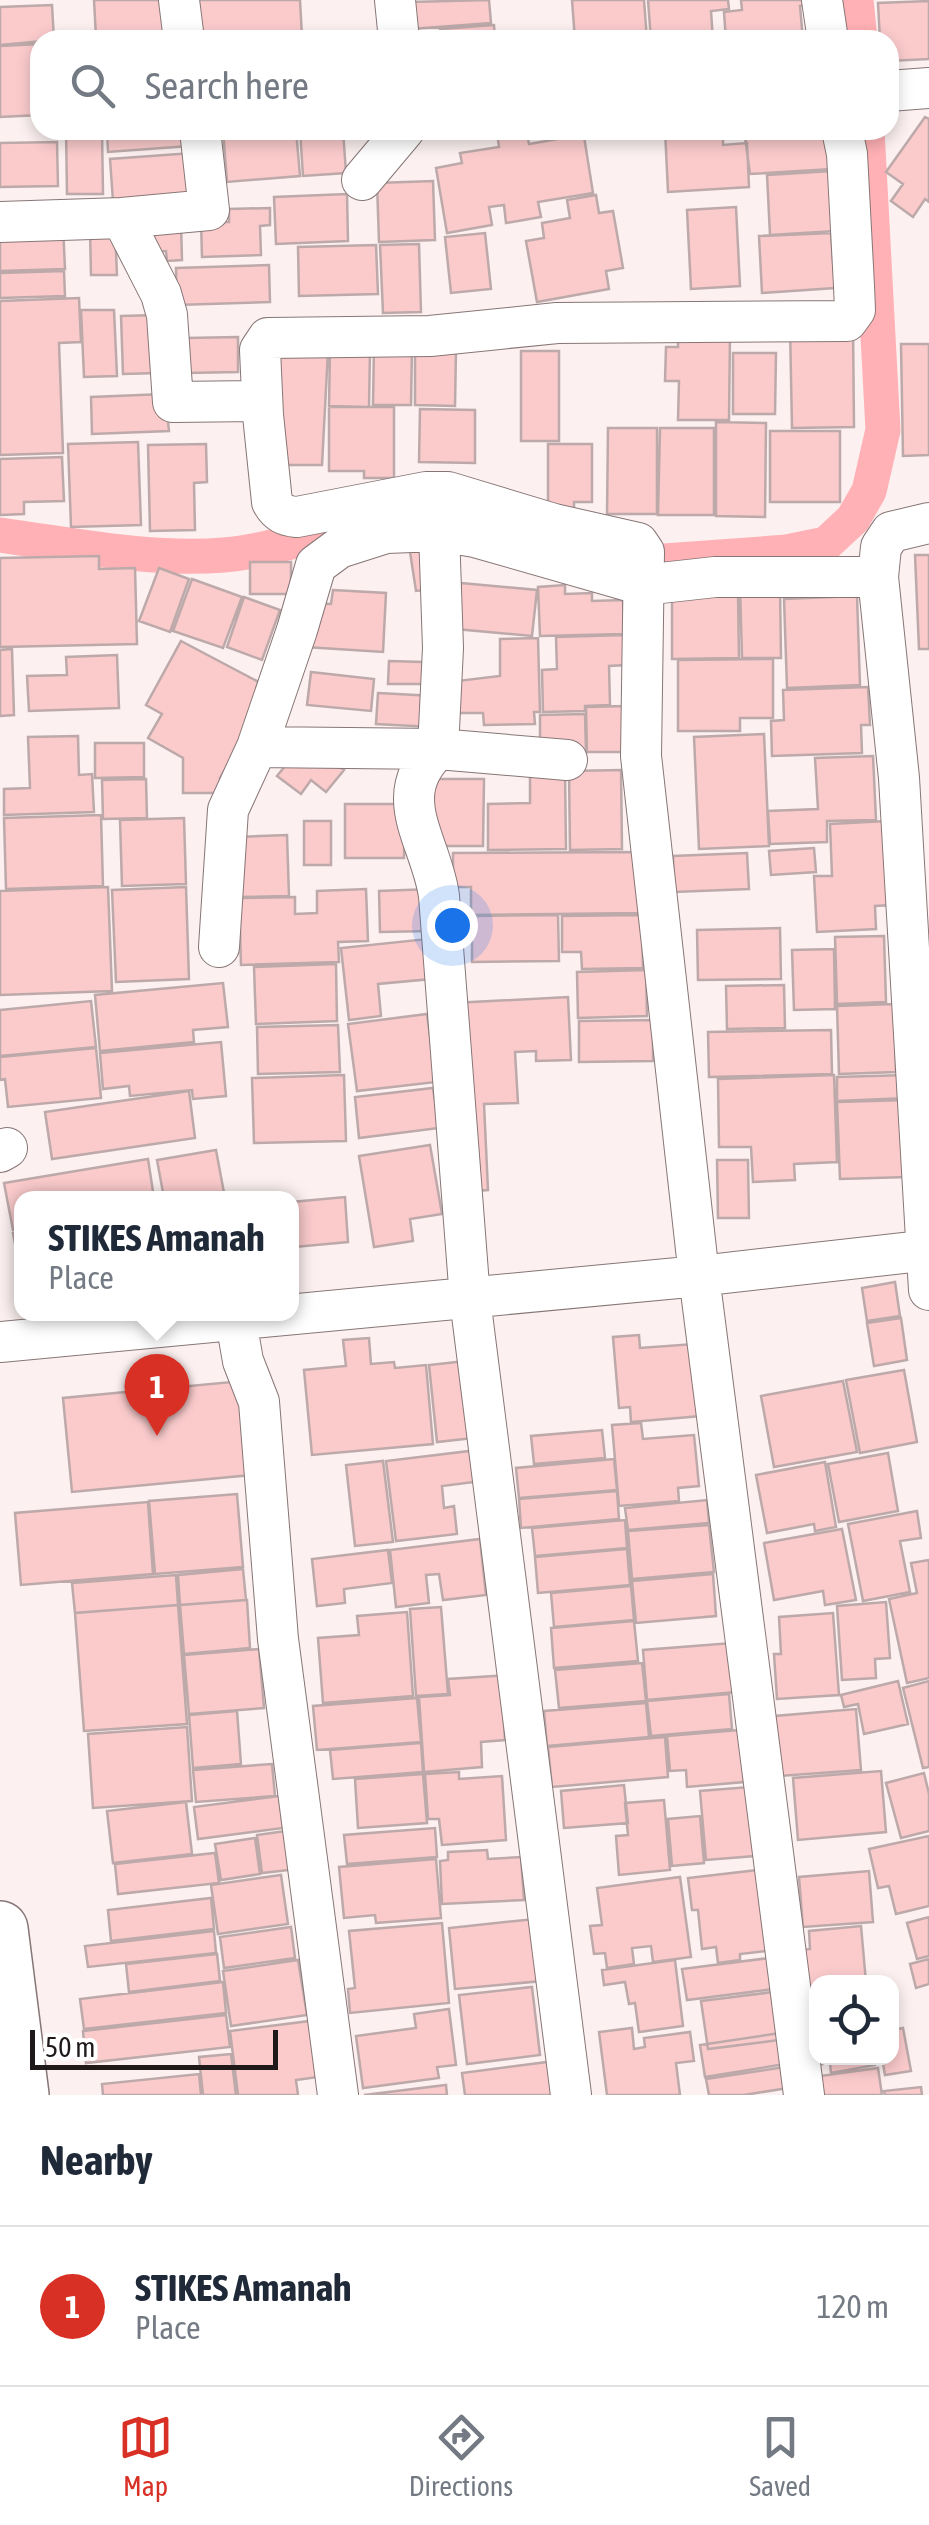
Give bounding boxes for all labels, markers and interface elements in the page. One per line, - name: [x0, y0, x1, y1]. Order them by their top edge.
- search box: [30, 30, 899, 140]
- icon: search: [65, 58, 120, 113]
- text: Search here: [145, 64, 309, 107]
- your location: [427, 900, 478, 951]
- popup: [14, 1191, 299, 1321]
- text: STIKES Amanah: [48, 1216, 265, 1259]
- text: Place: [48, 1259, 114, 1296]
- pin: 1: [124, 1354, 190, 1436]
- map controls: [809, 1975, 899, 2065]
- button: locate: [809, 1975, 899, 2065]
- scale bar: [30, 2025, 278, 2070]
- text: 50 m: [45, 2031, 95, 2063]
- text: Nearby: [40, 2136, 153, 2184]
- text: STIKES Amanah: [135, 2266, 352, 2309]
- text: 1: [65, 2288, 80, 2325]
- text: 120 m: [816, 2288, 889, 2325]
- text: Place: [135, 2309, 200, 2346]
- tab: Map: [118, 2410, 173, 2502]
- tab: Directions: [409, 2410, 513, 2502]
- tab: Saved: [749, 2410, 811, 2502]

